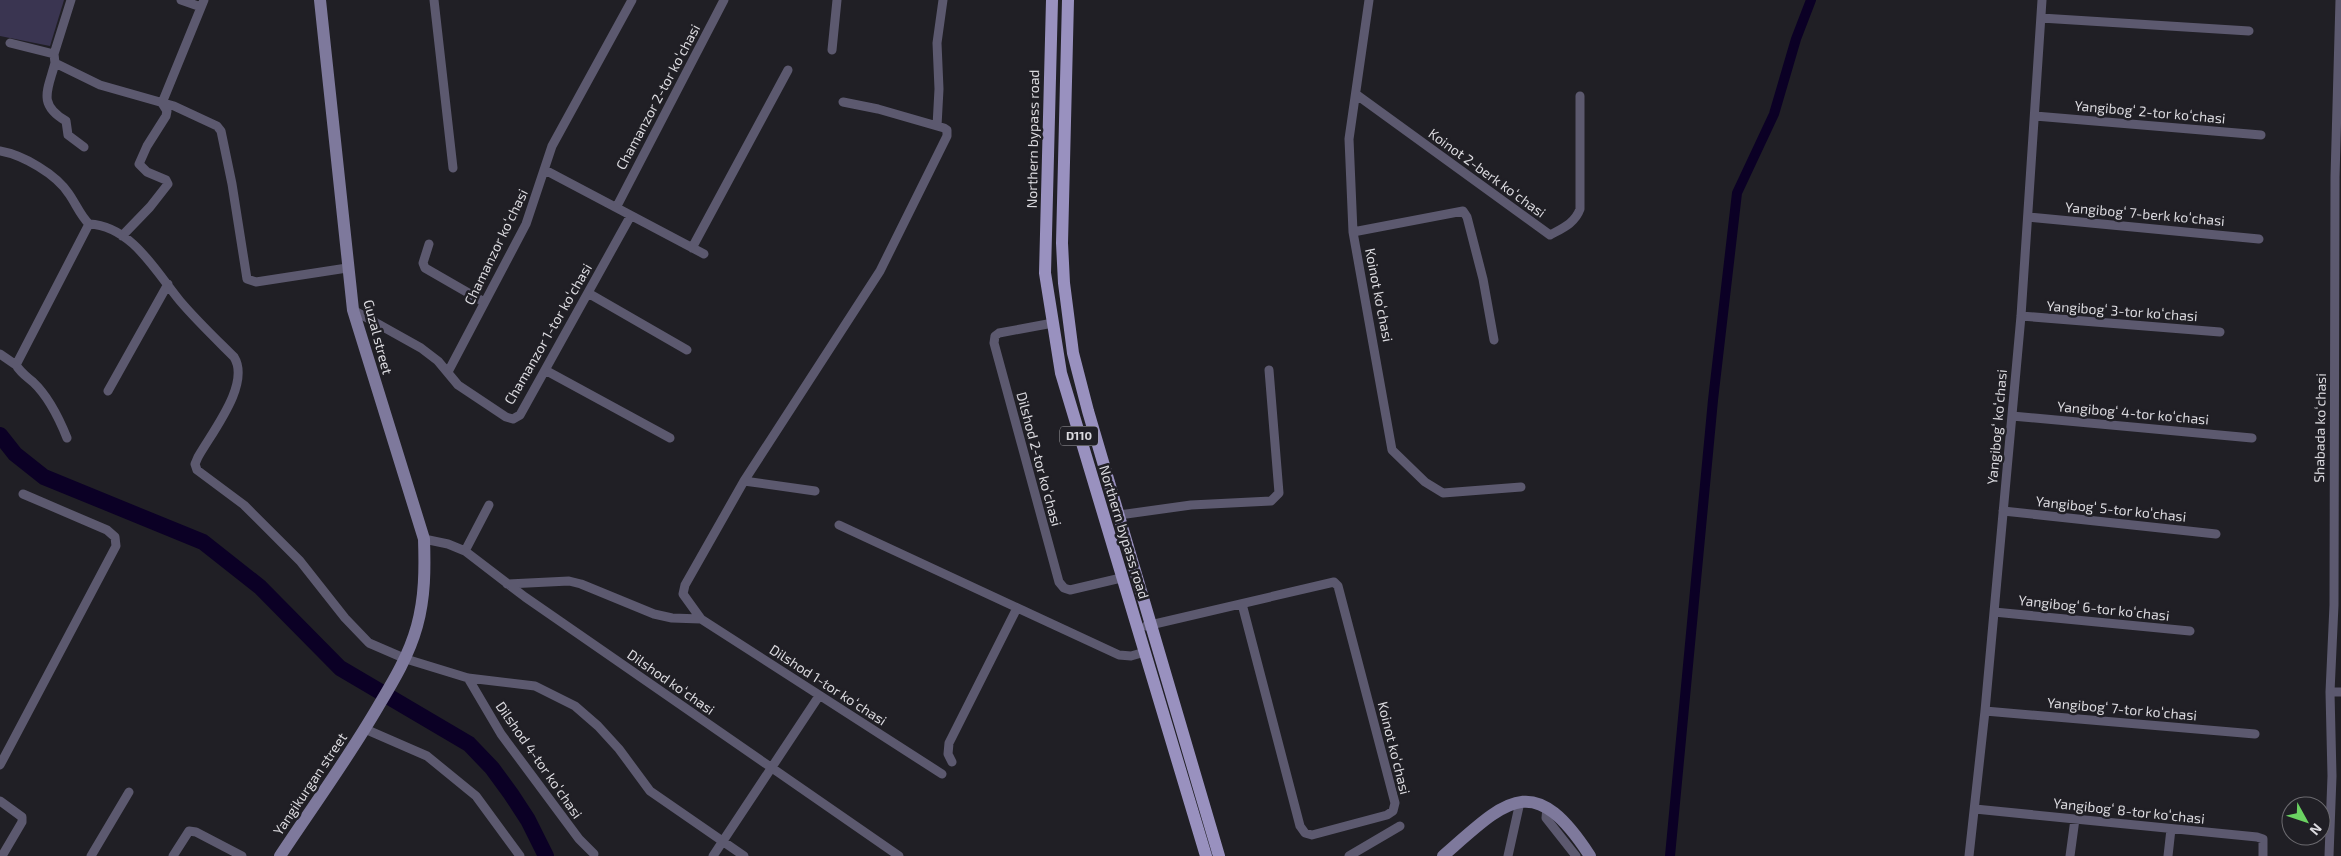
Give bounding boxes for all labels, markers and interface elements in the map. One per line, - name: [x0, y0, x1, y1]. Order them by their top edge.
- street label: Chamanzor 2-tor koʻchasi: [612, 21, 703, 172]
- street label: Northern bypass road: [1023, 69, 1042, 209]
- street label: Yangibogʻ 2-tor koʻchasi: [2074, 96, 2226, 127]
- street label: Koinot 2-berk koʻchasi: [1425, 124, 1549, 221]
- street label: Chamanzor koʻchasi: [460, 186, 531, 307]
- street label: Yangibogʻ 7-berk koʻchasi: [2065, 198, 2226, 229]
- street label: Koinot koʻchasi: [1362, 246, 1397, 343]
- street label: Chamanzor 1-tor koʻchasi: [500, 260, 595, 407]
- street label: Yangibogʻ 3-tor koʻchasi: [2046, 297, 2198, 324]
- street label: Guzal street: [360, 298, 397, 376]
- street label: Yangibogʻ koʻchasi: [1983, 369, 2010, 485]
- street label: Shabada koʻchasi: [2310, 373, 2329, 483]
- street label: Dilshod 2-tor koʻchasi: [1013, 390, 1066, 528]
- street label: Yangibogʻ 4-tor koʻchasi: [2057, 397, 2210, 428]
- road number: D110: [1060, 426, 1098, 446]
- street label: Northern bypass road: [1096, 463, 1153, 601]
- street label: Yangibogʻ 5-tor koʻchasi: [2035, 492, 2187, 525]
- street label: Yangibogʻ 6-tor koʻchasi: [2018, 591, 2170, 624]
- street label: Dilshod 1-tor koʻchasi: [767, 640, 890, 729]
- street label: Dilshod koʻchasi: [624, 645, 718, 718]
- street label: Yangibogʻ 7-tor koʻchasi: [2046, 693, 2198, 724]
- street label: Dilshod 4-tor koʻchasi: [493, 698, 586, 822]
- street label: Koinot koʻchasi: [1375, 700, 1414, 796]
- street label: Yangikurgan street: [269, 729, 350, 838]
- street label: Yangibogʻ 8-tor koʻchasi: [2053, 794, 2206, 827]
- north arrow: [2281, 796, 2331, 846]
- text: N: [2307, 820, 2326, 839]

